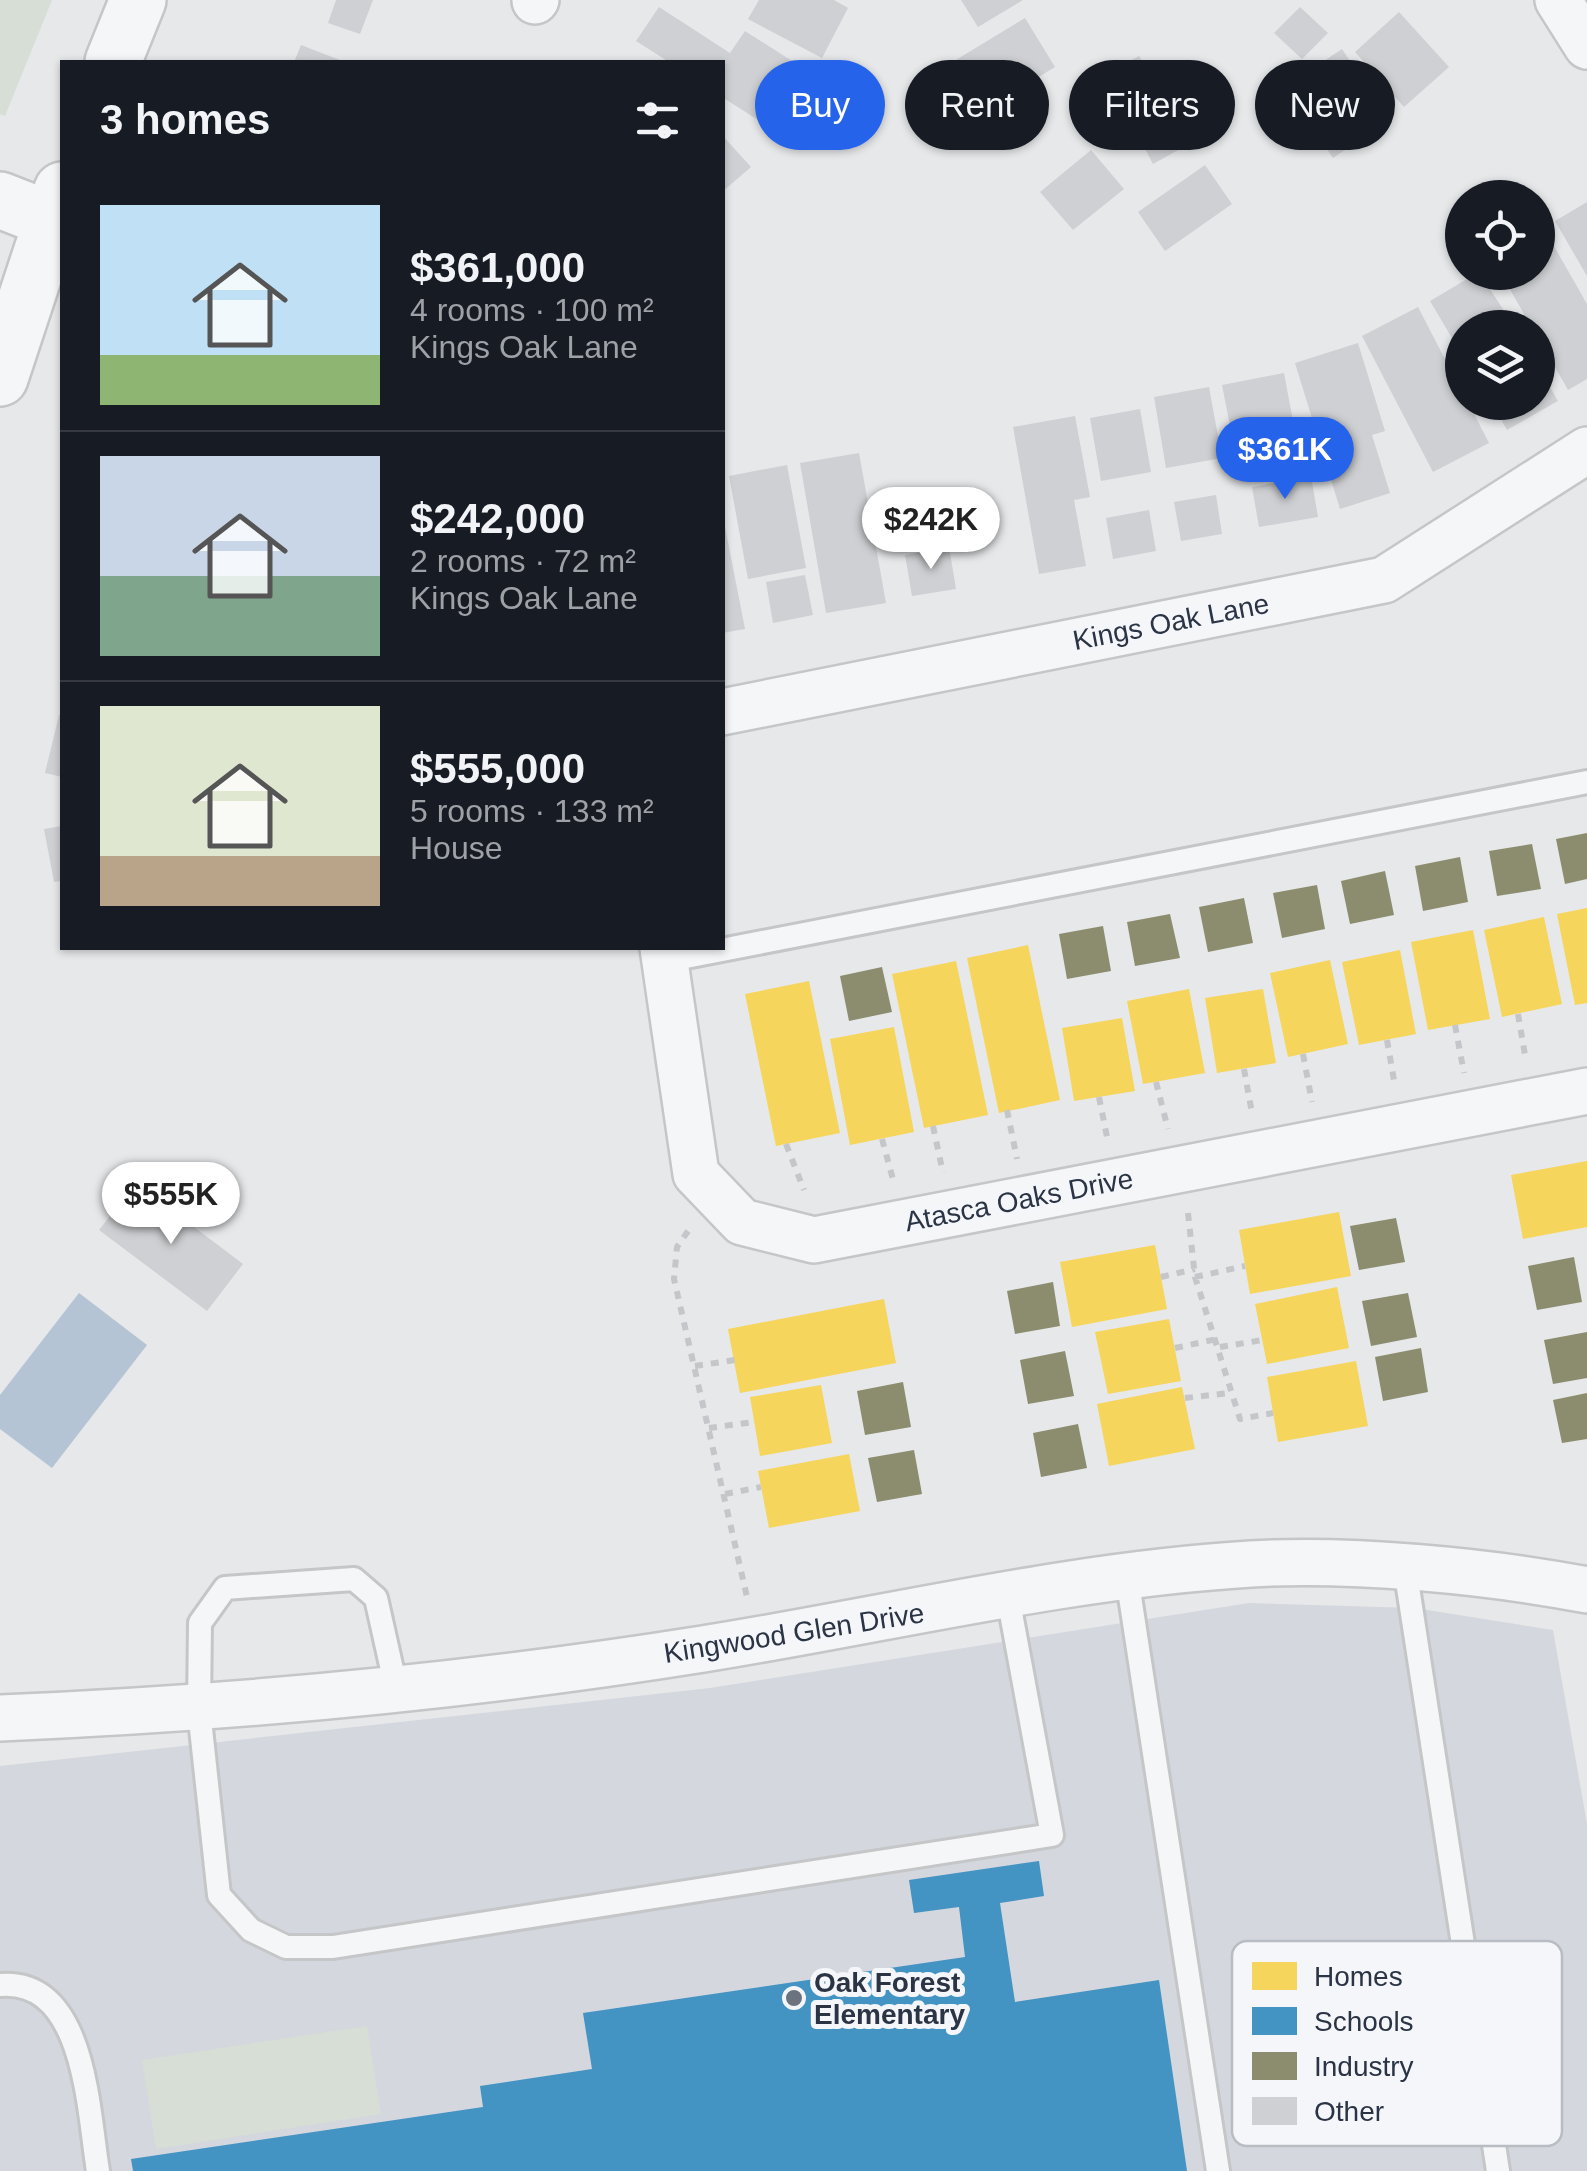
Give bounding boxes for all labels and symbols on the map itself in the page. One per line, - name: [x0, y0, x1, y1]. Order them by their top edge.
- pin: $361K: [1215, 417, 1355, 502]
- pin: $242K: [861, 487, 1001, 572]
- street label: Kings Oak Lane: [1070, 588, 1272, 656]
- pin: $555K: [101, 1162, 241, 1247]
- street label: Atasca Oaks Drive: [902, 1163, 1136, 1237]
- street label: Kingwood Glen Drive: [662, 1597, 926, 1669]
- legend: [1232, 1941, 1562, 2146]
- text: Homes: [1314, 1961, 1403, 1992]
- place label: Oak Forest Elementary: [814, 1967, 965, 2030]
- marker: Oak Forest Elementary: [783, 1987, 805, 2009]
- text: Schools: [1314, 2006, 1414, 2037]
- text: Industry: [1314, 2051, 1414, 2082]
- text: Other: [1314, 2096, 1384, 2127]

